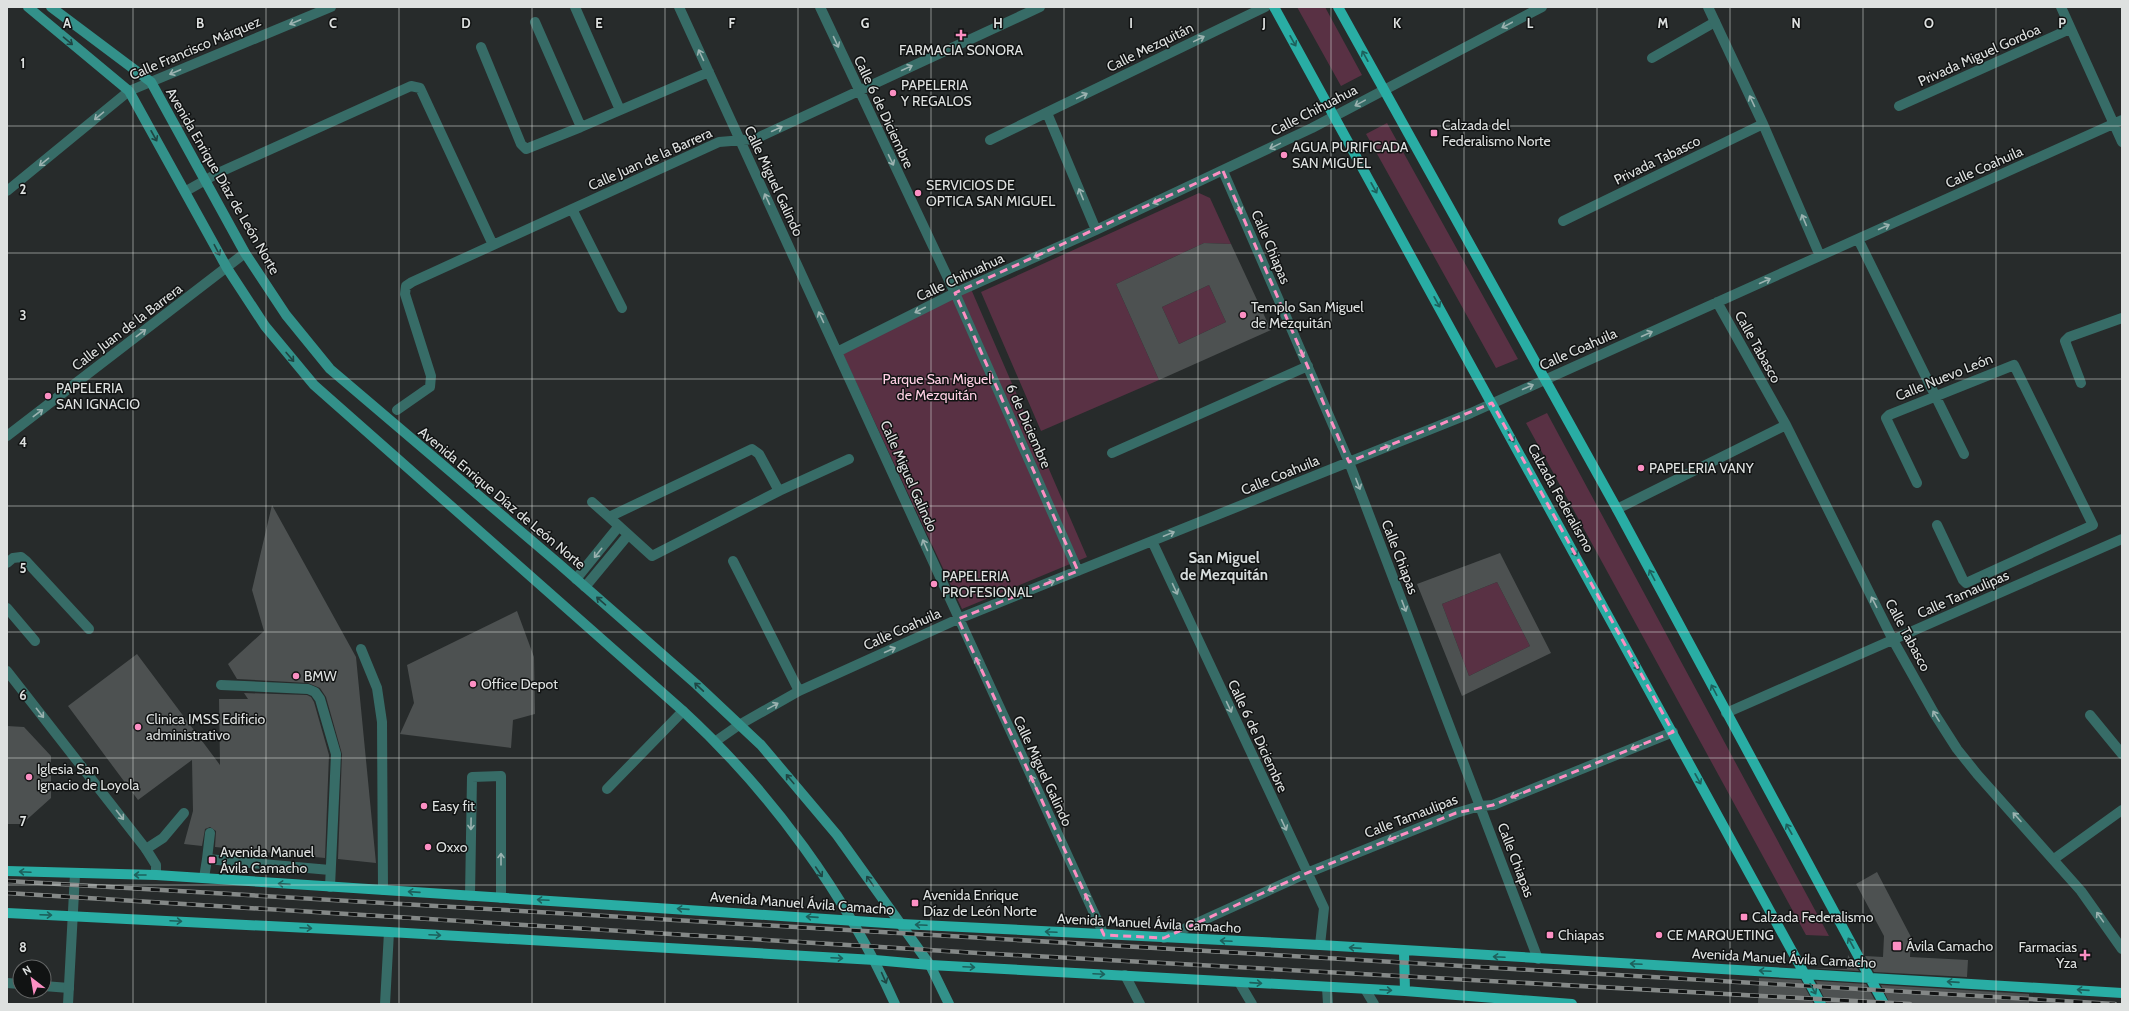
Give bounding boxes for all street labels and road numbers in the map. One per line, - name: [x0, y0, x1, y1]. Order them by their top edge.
- street label: Calle Francisco Márquez: [127, 12, 264, 84]
- street label: Calle Mezquitán: [1104, 18, 1197, 76]
- street label: Privada Miguel Gordoa: [1915, 20, 2043, 90]
- street label: Calle 6 de Diciembre: [850, 53, 918, 171]
- street label: Calle Chihuahua: [1268, 80, 1361, 140]
- street label: Avenida Enrique Díaz de León Norte: [162, 84, 284, 278]
- street label: Calle Juan de la Barrera: [585, 123, 715, 194]
- street label: Calle Miguel Galindo: [740, 123, 808, 239]
- street label: Privada Tabasco: [1611, 131, 1703, 189]
- street label: Calle Coahuila: [1942, 142, 2026, 192]
- street label: Calle Chiapas: [1247, 207, 1295, 287]
- street label: Calle Chihuahua: [913, 249, 1007, 305]
- street label: Calle Juan de la Barrera: [68, 279, 186, 374]
- street label: Calle Tabasco: [1731, 308, 1785, 387]
- street label: Calle Coahuila: [1536, 324, 1620, 374]
- street label: Calle Nuevo León: [1893, 349, 1996, 405]
- street label: 6 de Diciembre: [1002, 381, 1056, 471]
- street label: Calle Miguel Galindo: [876, 418, 942, 535]
- street label: Avenida Enrique Díaz de León Norte: [415, 423, 589, 573]
- street label: Calzada Federalismo: [1524, 440, 1598, 556]
- street label: Calle Coahuila: [1238, 451, 1322, 499]
- street label: Calle Chiapas: [1378, 517, 1423, 597]
- street label: Calle Tamaulipas: [1914, 566, 2012, 622]
- street label: Calle Tabasco: [1881, 596, 1935, 675]
- street label: Calle Coahuila: [860, 604, 944, 654]
- street label: Calle 6 de Diciembre: [1224, 677, 1292, 795]
- street label: Calle Miguel Galindo: [1009, 713, 1077, 829]
- street label: Calle Tamaulipas: [1362, 790, 1460, 842]
- street label: Calle Chiapas: [1494, 820, 1539, 900]
- street label: Avenida Manuel Ávila Camacho: [709, 888, 895, 918]
- street label: Avenida Manuel Ávila Camacho: [1056, 909, 1242, 937]
- street label: Avenida Manuel Ávila Camacho: [1691, 944, 1877, 972]

